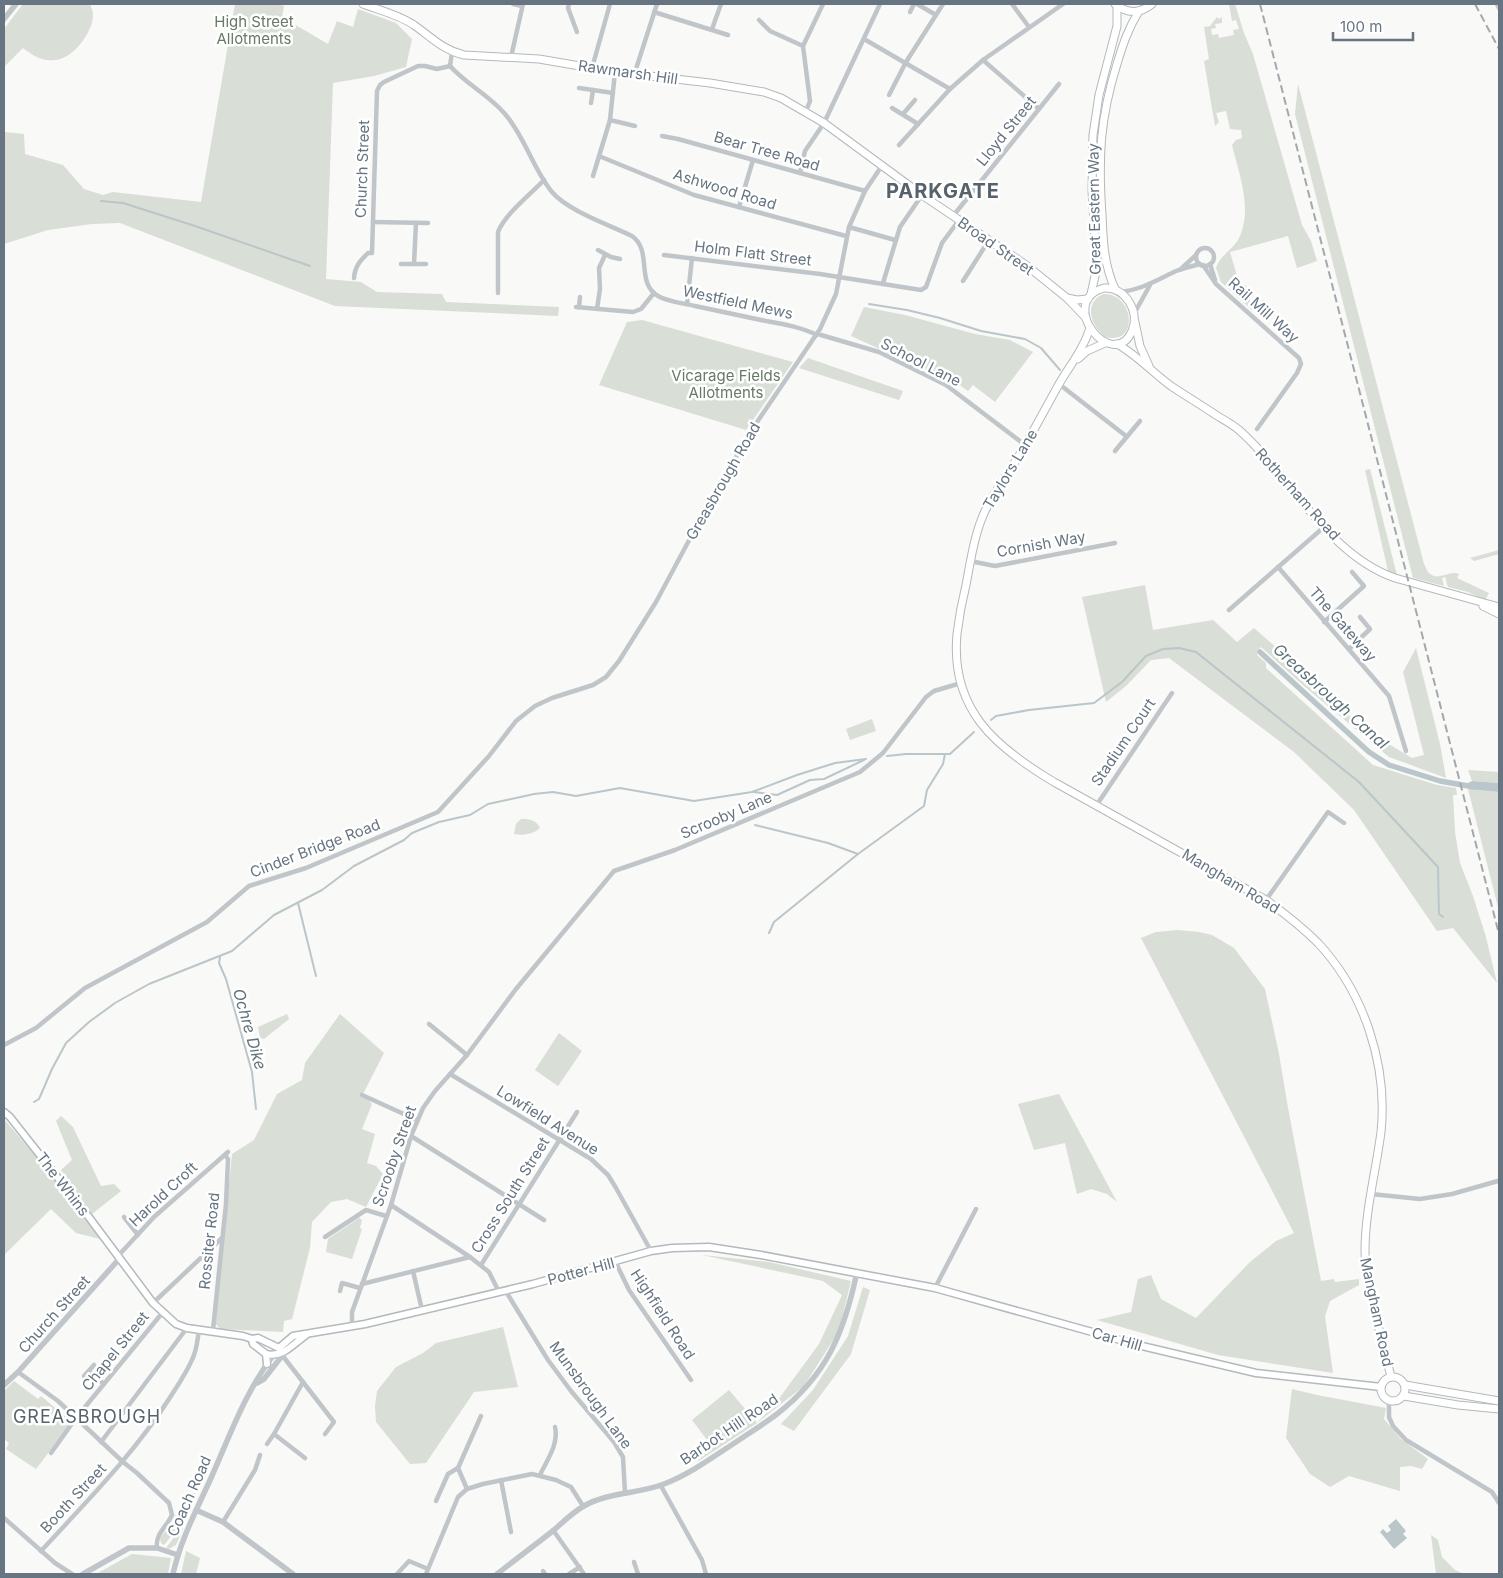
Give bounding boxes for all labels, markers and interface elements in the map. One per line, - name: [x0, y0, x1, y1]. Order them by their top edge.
- scale bar: [1333, 10, 1413, 42]
- park label: High Street Allotments: [214, 12, 294, 48]
- text: 100 m: [1340, 17, 1382, 36]
- street label: Rawmarsh Hill: [577, 56, 679, 88]
- street label: Lloyd Street: [972, 92, 1040, 170]
- street label: Church Street: [351, 120, 373, 218]
- street label: Bear Tree Road: [712, 127, 822, 175]
- street label: Great Eastern Way: [1083, 143, 1105, 275]
- street label: Ashwood Road: [671, 164, 779, 214]
- district label: PARKGATE: [886, 179, 1000, 203]
- street label: Broad Street: [954, 213, 1038, 279]
- street label: Holm Flatt Street: [693, 236, 813, 270]
- street label: Rail Mill Way: [1225, 273, 1304, 347]
- street label: Westfield Mews: [681, 281, 795, 323]
- street label: School Lane: [878, 334, 964, 390]
- park label: Vicarage Fields Allotments: [671, 366, 781, 402]
- street label: Greasbrough Road: [682, 419, 764, 543]
- street label: Taylors Lane: [979, 425, 1041, 513]
- street label: Rotherham Road: [1252, 444, 1344, 544]
- street label: Cornish Way: [995, 527, 1088, 561]
- street label: The Gateway: [1305, 583, 1381, 666]
- water label: Greasbrough Canal: [1269, 639, 1393, 753]
- street label: Stadium Court: [1087, 694, 1159, 789]
- street label: Scrooby Lane: [677, 787, 775, 843]
- street label: Cinder Bridge Road: [247, 814, 383, 882]
- street label: Mangham Road: [1179, 844, 1283, 918]
- water label: Ochre Dike: [229, 986, 271, 1072]
- street label: Lowfield Avenue: [493, 1081, 603, 1159]
- street label: Scrooby Street: [368, 1103, 420, 1209]
- street label: Cross South Street: [467, 1133, 553, 1257]
- street label: The Whins: [32, 1148, 94, 1220]
- street label: Harold Croft: [125, 1158, 201, 1230]
- street label: Rossiter Road: [194, 1192, 224, 1290]
- street label: Potter Hill: [545, 1253, 617, 1289]
- street label: Mangham Road: [1356, 1256, 1398, 1368]
- street label: Highfield Road: [627, 1265, 699, 1363]
- street label: Church Street: [14, 1271, 94, 1357]
- street label: Chapel Street: [77, 1308, 153, 1394]
- street label: Car Hill: [1090, 1323, 1144, 1355]
- street label: Munsbrough Lane: [546, 1337, 636, 1453]
- street label: Barbot Hill Road: [676, 1389, 782, 1469]
- district label: GREASBROUGH: [13, 1406, 161, 1427]
- street label: Coach Road: [163, 1453, 215, 1539]
- street label: Booth Street: [36, 1459, 110, 1537]

